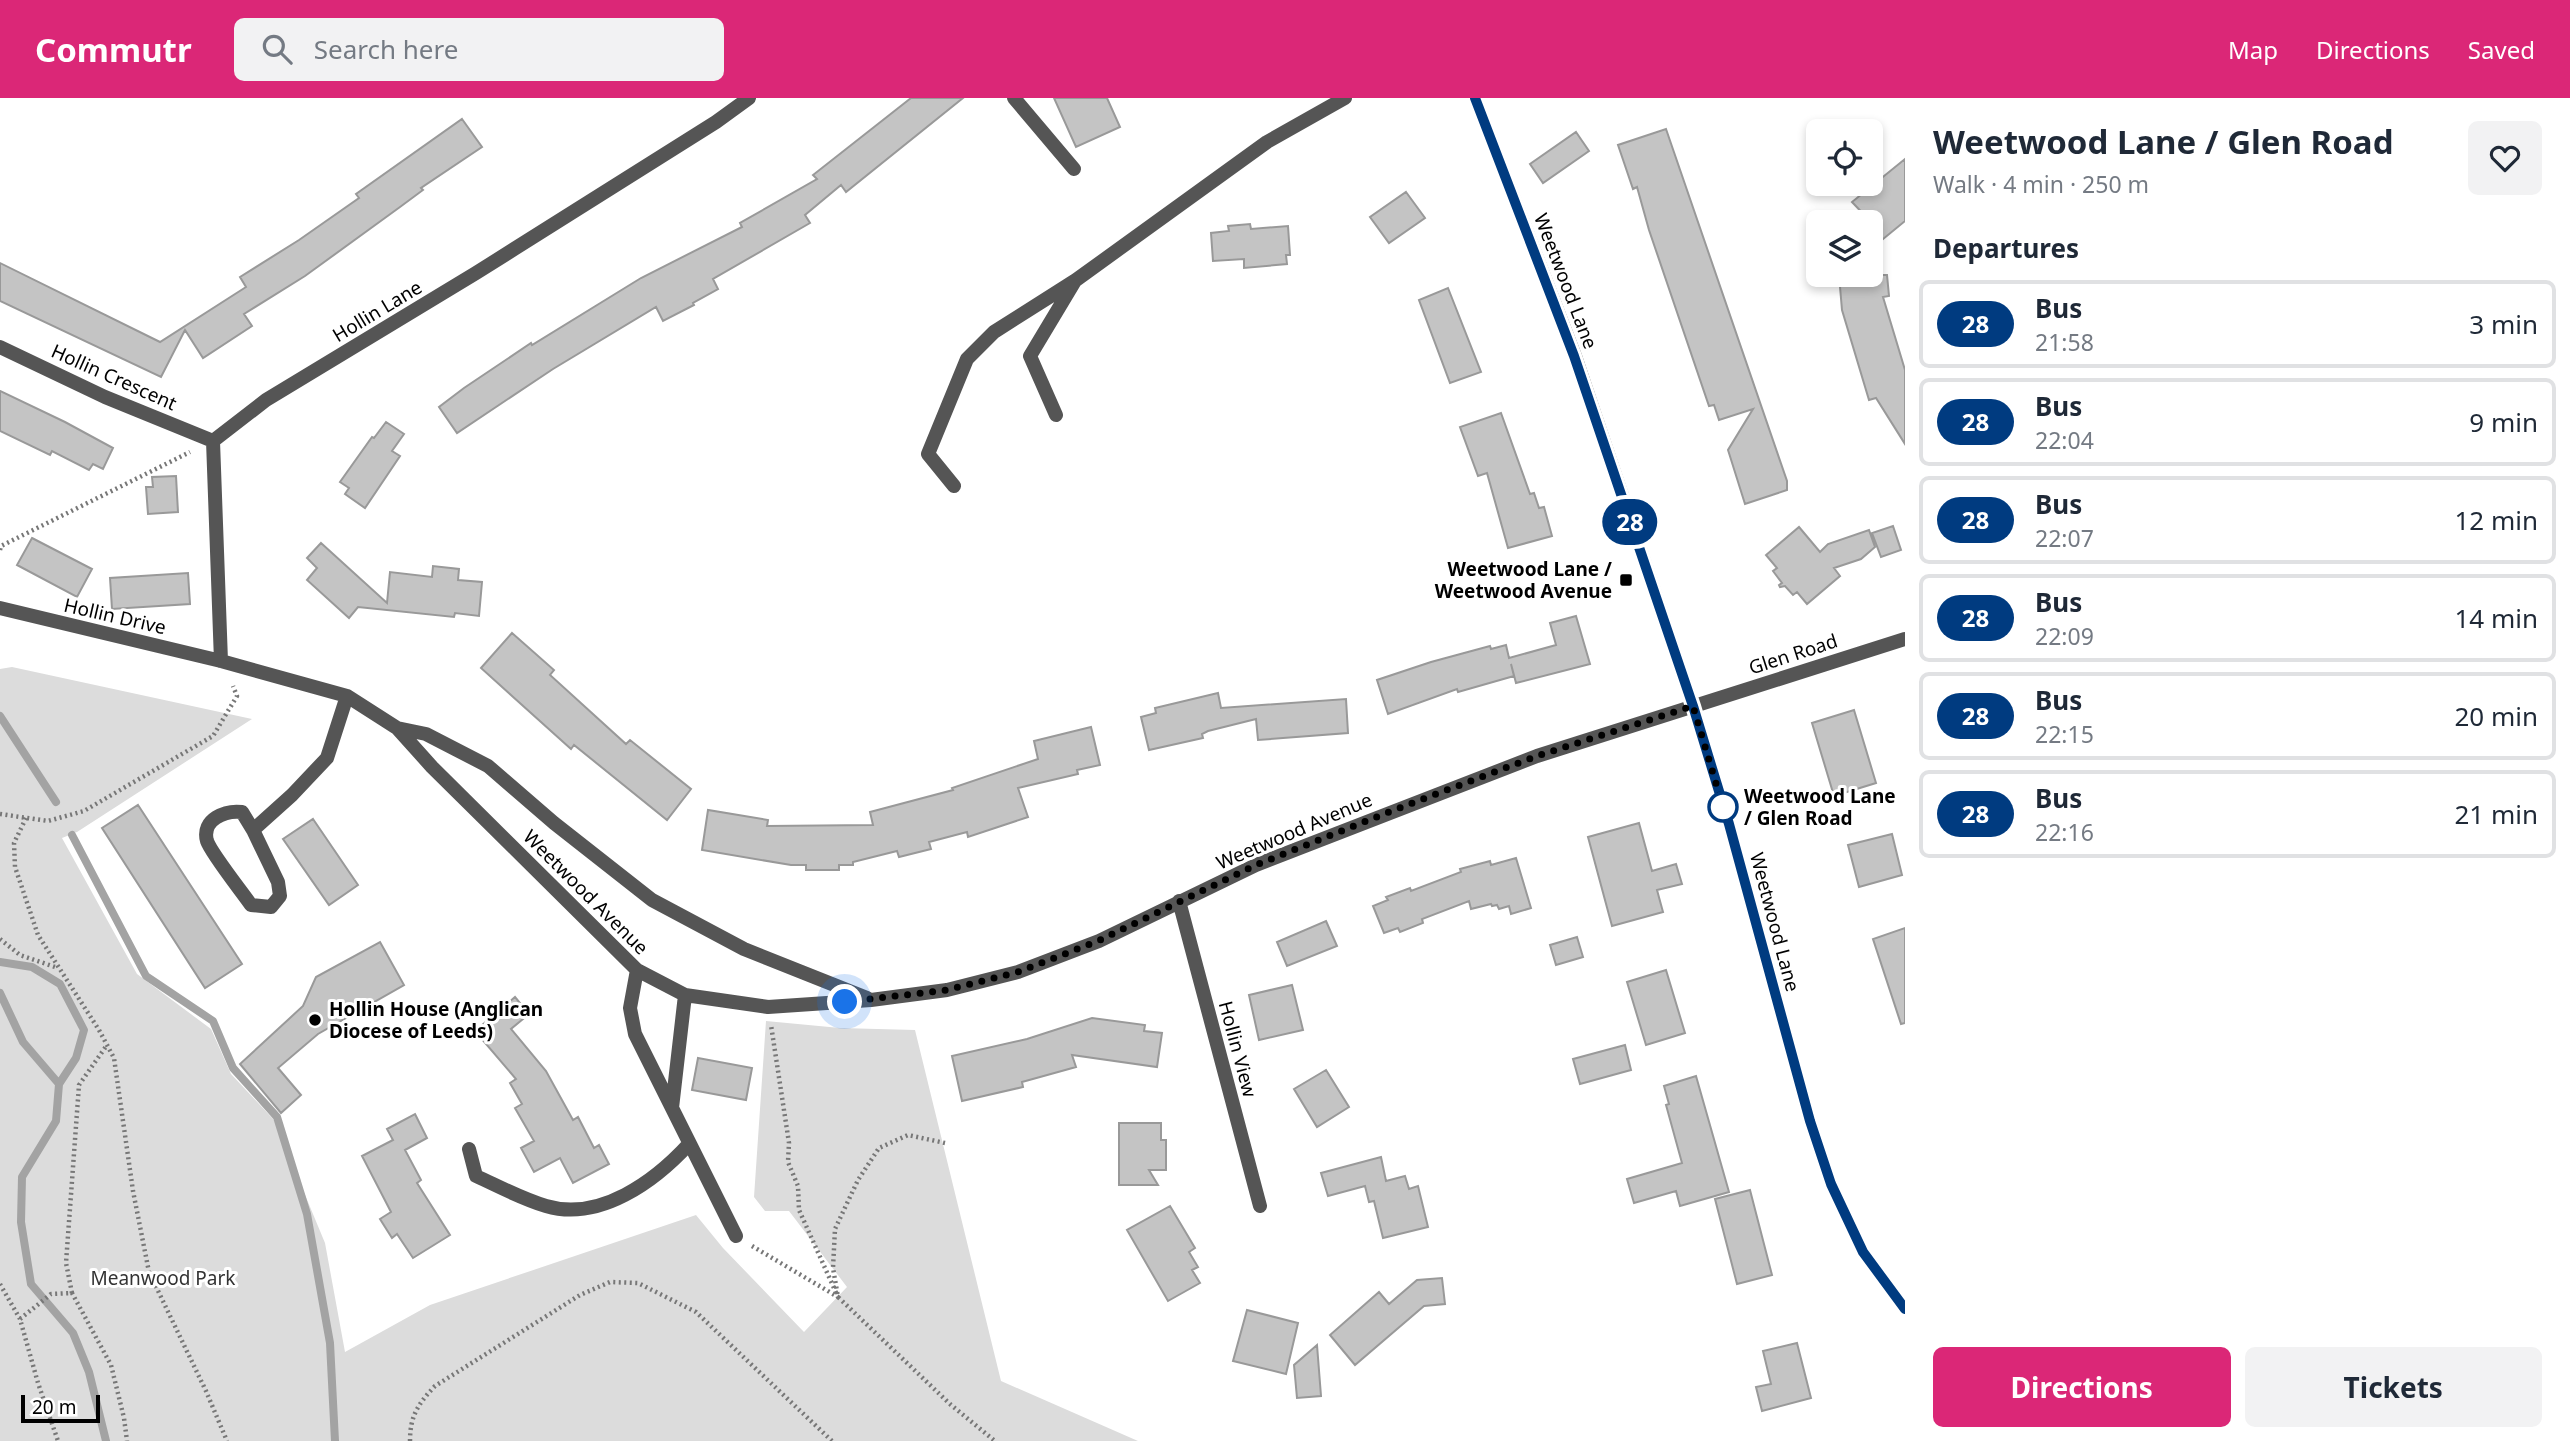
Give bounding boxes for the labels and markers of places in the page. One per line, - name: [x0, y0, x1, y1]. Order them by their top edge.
- place label: Weetwood Lane / Weetwood Avenue: [1435, 556, 1612, 604]
- marker: Weetwood Lane / Weetwood Avenue: [1618, 572, 1634, 588]
- place label: Weetwood Lane / Glen Road: [1744, 783, 1896, 831]
- marker: Weetwood Lane / Glen Road: [1708, 792, 1738, 822]
- place label: Hollin House (Anglican Diocese of Leeds): [329, 996, 543, 1044]
- marker: Hollin House (Anglican Diocese of Leeds): [307, 1012, 323, 1028]

